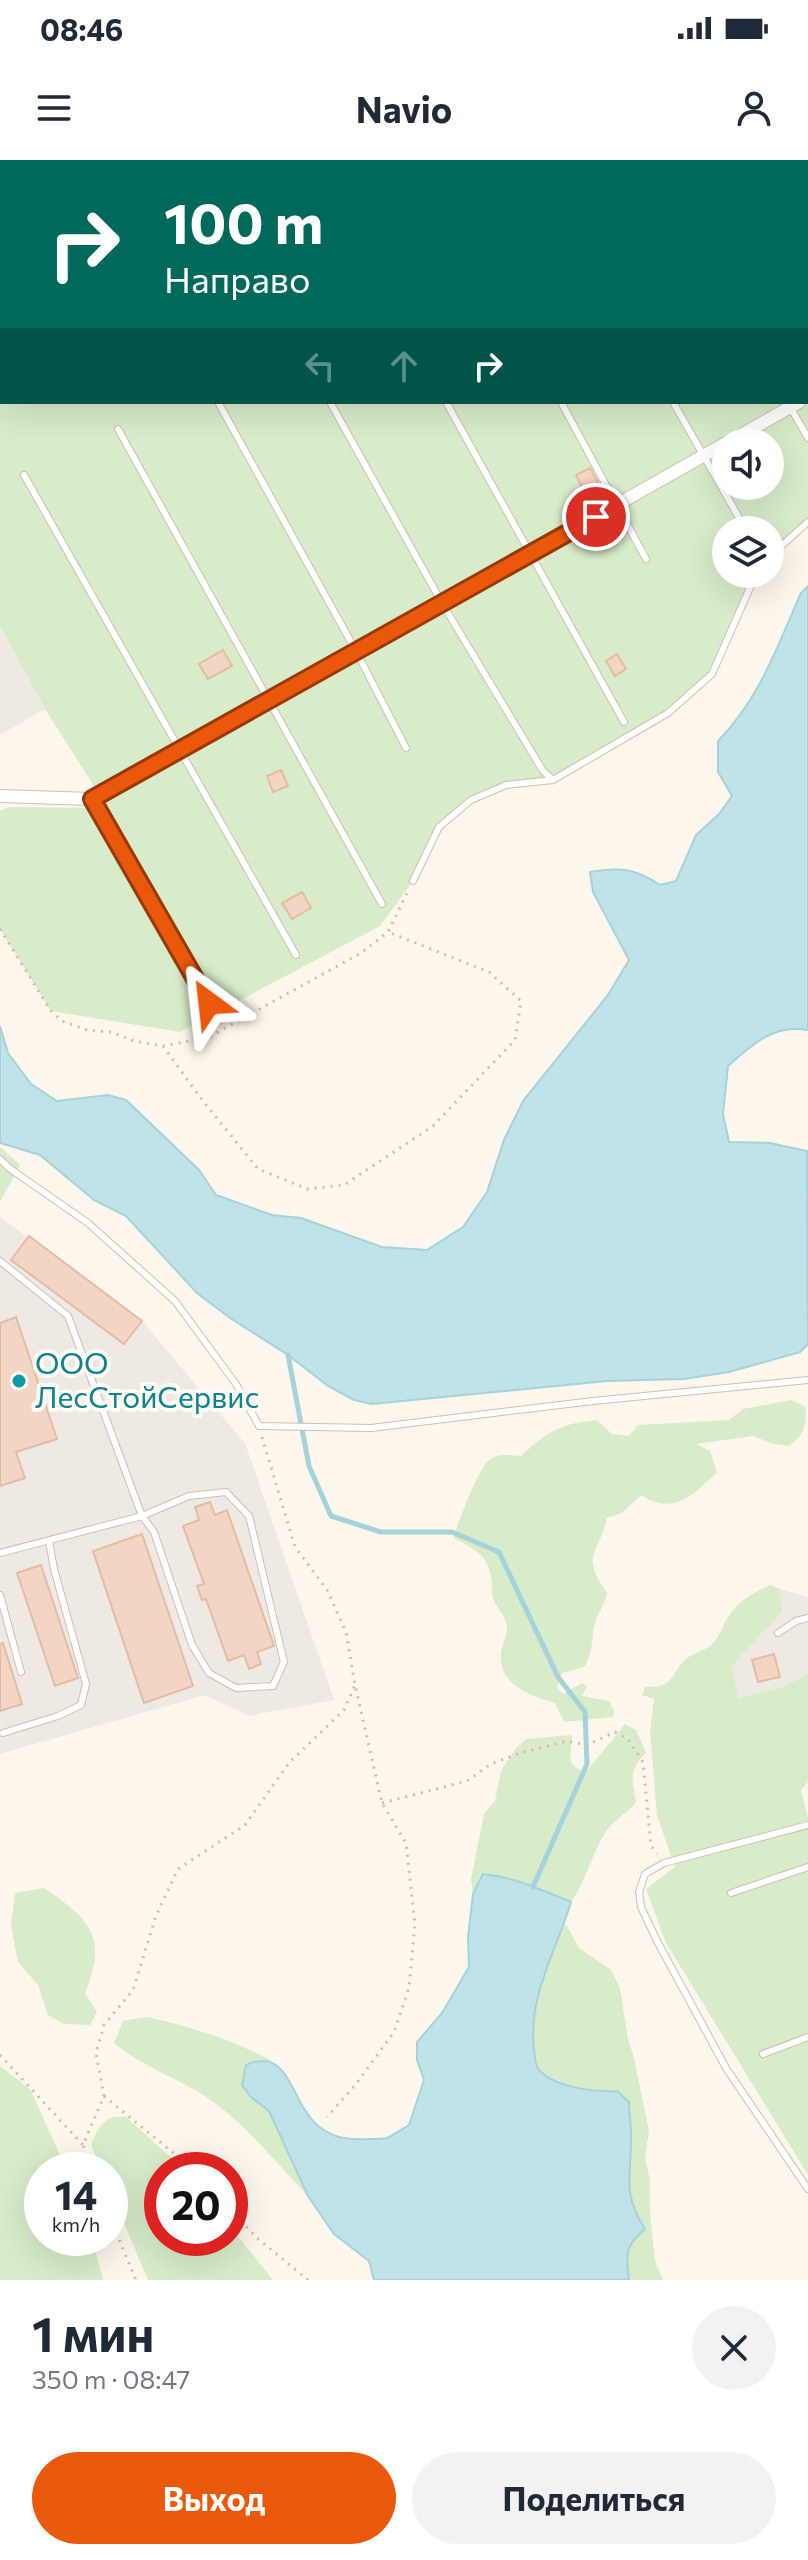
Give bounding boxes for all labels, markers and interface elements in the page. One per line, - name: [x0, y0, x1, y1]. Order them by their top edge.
- text: 08:46: [40, 10, 123, 47]
- icon: menu: [32, 86, 76, 130]
- text: Navio: [356, 86, 452, 130]
- icon: person: [732, 86, 776, 130]
- text: 100 m: [164, 187, 323, 256]
- icon: right: [32, 192, 136, 296]
- text: Направо: [164, 256, 310, 300]
- icon: left: [298, 344, 342, 388]
- icon: ahead: [382, 344, 426, 388]
- icon: right: [466, 344, 510, 388]
- map controls: [712, 428, 784, 588]
- button: sound: [712, 428, 784, 500]
- pin: [562, 483, 630, 551]
- icon: arrive: [574, 495, 618, 539]
- button: layers: [712, 516, 784, 588]
- position arrow: [167, 961, 251, 1045]
- place label: ООО ЛесСтойСервис: [35, 1343, 259, 1414]
- marker: ООО ЛесСтойСервис: [10, 1372, 28, 1390]
- speed limit sign: 20: [144, 2152, 248, 2256]
- text: 14: [55, 2169, 97, 2218]
- text: km/h: [52, 2212, 100, 2236]
- text: 1 мин: [32, 2303, 154, 2362]
- button: close: [692, 2306, 776, 2390]
- text: 350 m · 08:47: [32, 2363, 190, 2394]
- button: Выход: [32, 2452, 396, 2544]
- button: Поделиться: [412, 2452, 776, 2544]

